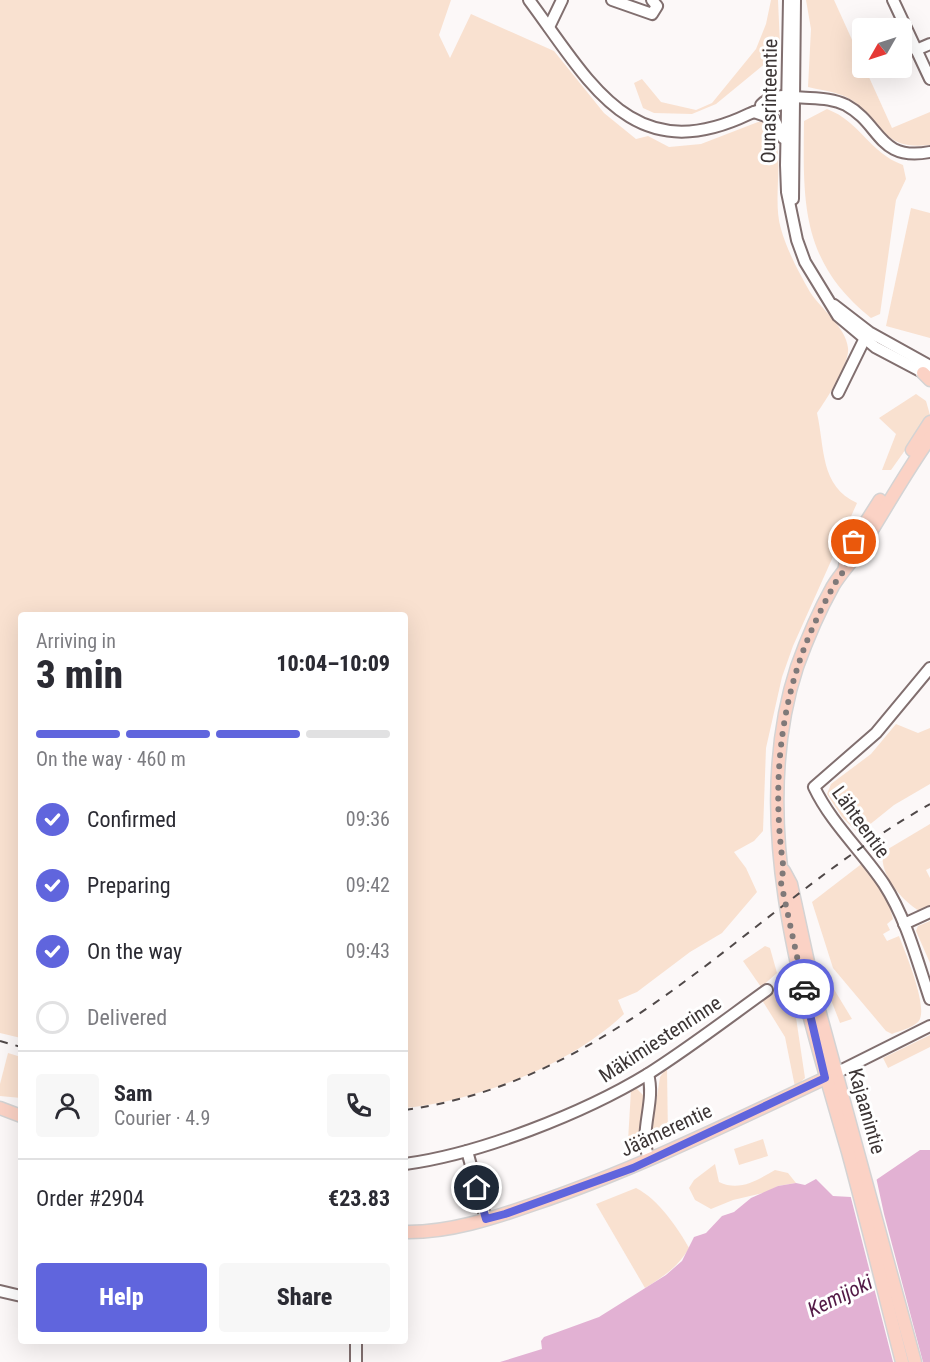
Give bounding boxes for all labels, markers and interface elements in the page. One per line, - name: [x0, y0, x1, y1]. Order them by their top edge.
- north arrow: [852, 18, 912, 78]
- map controls: [852, 18, 912, 78]
- street label: Ounasrinteentie: [756, 38, 782, 164]
- pin: [828, 516, 879, 567]
- icon: bag: [837, 525, 870, 558]
- text: Arriving in: [36, 629, 116, 653]
- text: 10:04–10:09: [276, 651, 390, 676]
- text: 3 min: [36, 652, 123, 698]
- text: On the way · 460 m: [36, 747, 186, 771]
- street label: Lähteentie: [827, 781, 895, 863]
- icon: check: [36, 803, 69, 836]
- text: Confirmed: [87, 807, 176, 832]
- text: 09:36: [346, 807, 390, 831]
- icon: check: [36, 869, 69, 902]
- text: Preparing: [87, 873, 171, 898]
- text: 09:42: [346, 873, 390, 897]
- icon: check: [36, 935, 69, 968]
- text: On the way: [87, 939, 182, 964]
- text: 09:43: [346, 939, 390, 963]
- courier: [774, 959, 834, 1019]
- icon: car: [788, 973, 821, 1006]
- street label: Mäkimiestenrinne: [594, 991, 726, 1087]
- text: Delivered: [87, 1005, 167, 1030]
- street label: Kajaanintie: [843, 1065, 891, 1157]
- button: person: [36, 1074, 99, 1137]
- button: phone: [327, 1074, 390, 1137]
- text: Sam: [114, 1081, 153, 1106]
- street label: Jäämerentie: [616, 1098, 716, 1162]
- text: Courier · 4.9: [114, 1106, 210, 1130]
- pin: [451, 1162, 502, 1213]
- icon: home: [460, 1171, 493, 1204]
- text: Order #2904: [36, 1186, 144, 1211]
- text: €23.83: [328, 1186, 390, 1211]
- button: Help: [36, 1263, 207, 1332]
- button: Share: [219, 1263, 390, 1332]
- water label: Kemijoki: [804, 1270, 877, 1322]

